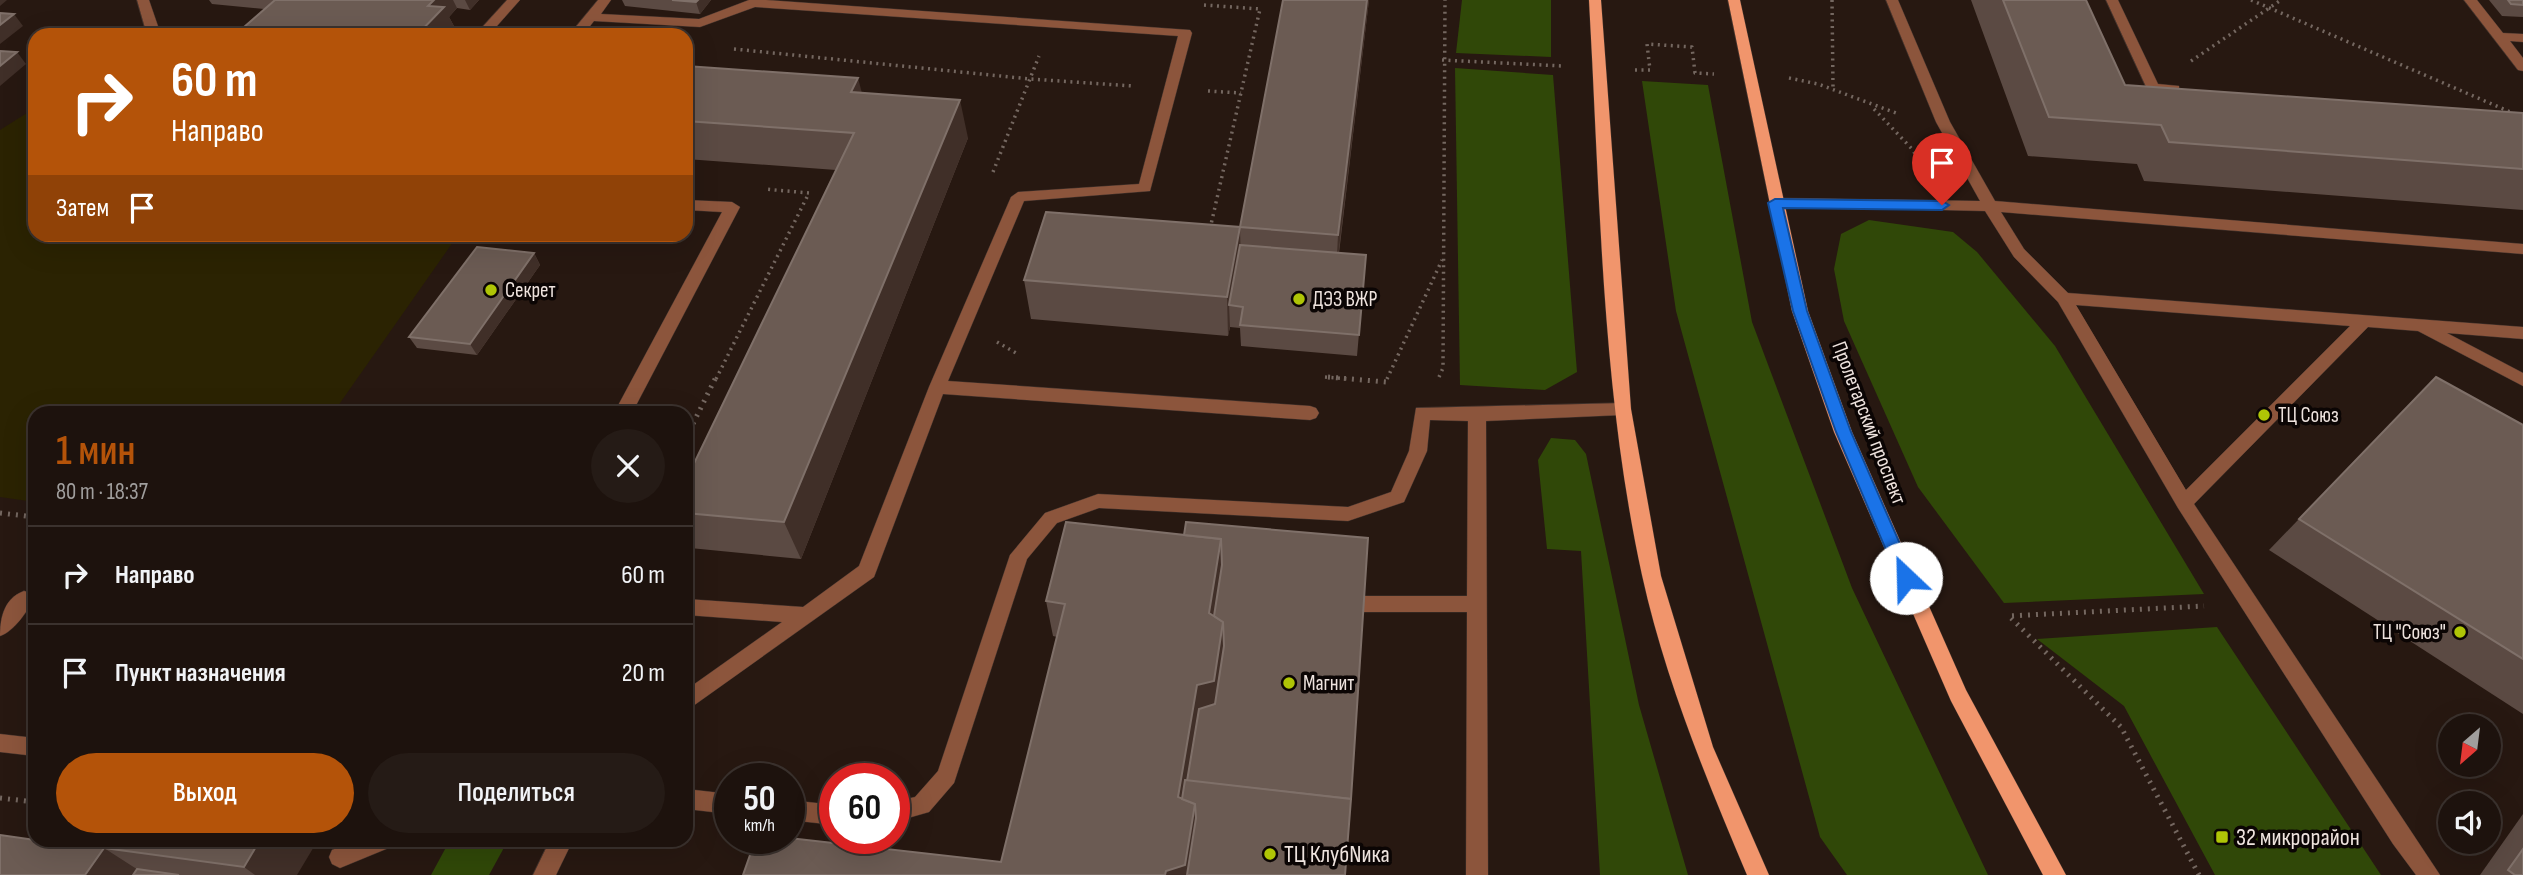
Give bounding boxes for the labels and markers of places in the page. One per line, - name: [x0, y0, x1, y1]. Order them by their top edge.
- pin: [1912, 133, 1972, 205]
- place label: Секрет: [505, 278, 556, 303]
- marker: Секрет: [483, 282, 499, 298]
- place label: ДЭЗ ВЖР: [1313, 287, 1378, 312]
- marker: ДЭЗ ВЖР: [1291, 291, 1307, 307]
- place label: ТЦ Союз: [2278, 403, 2339, 428]
- marker: ТЦ Союз: [2256, 407, 2272, 423]
- place label: ТЦ "Союз": [2373, 620, 2446, 645]
- marker: ТЦ "Союз": [2452, 624, 2468, 640]
- place label: Магнит: [1303, 671, 1354, 696]
- marker: Магнит: [1281, 675, 1297, 691]
- place label: 32 микрорайон: [2236, 823, 2360, 852]
- marker: 32 микрорайон: [2214, 829, 2230, 845]
- place label: ТЦ КлубNика: [1284, 840, 1390, 869]
- marker: ТЦ КлубNика: [1262, 846, 1278, 862]

